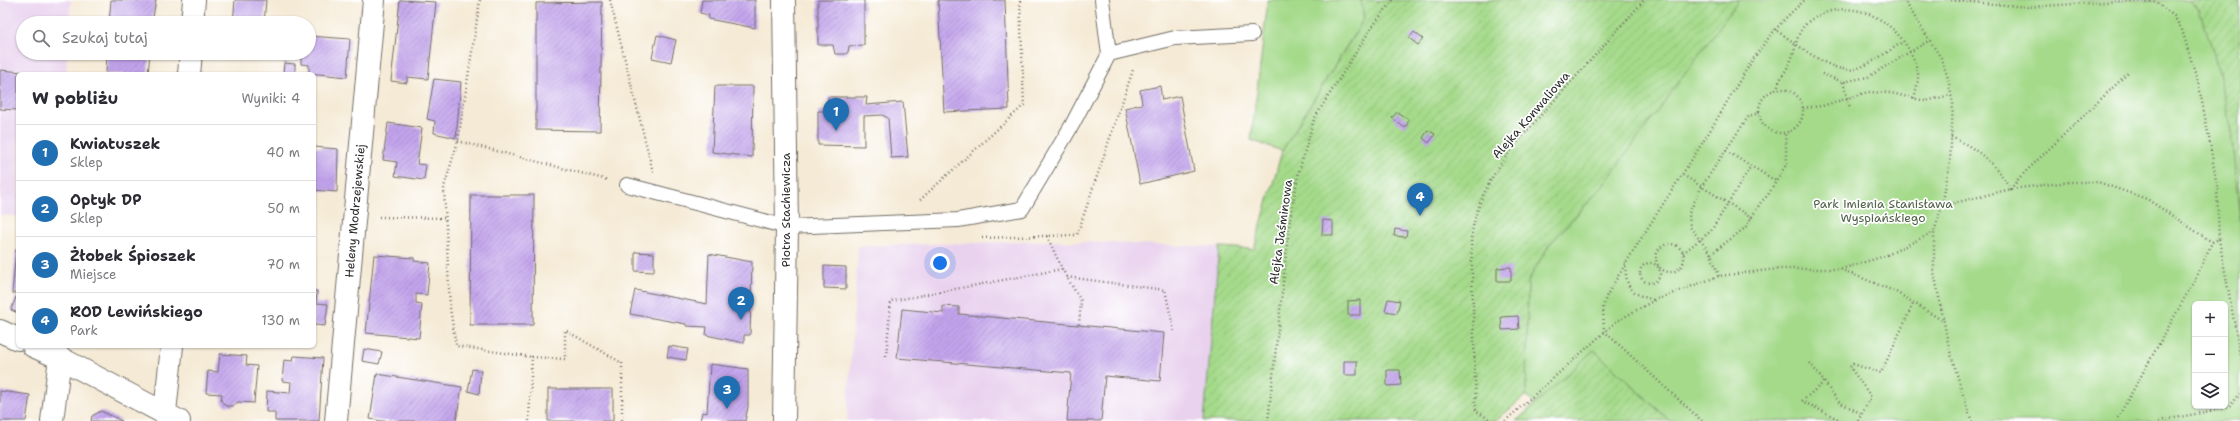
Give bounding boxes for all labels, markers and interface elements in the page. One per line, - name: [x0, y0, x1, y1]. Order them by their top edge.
- search box: [16, 16, 316, 60]
- icon: search: [30, 27, 52, 49]
- text: Szukaj tutaj: [62, 28, 148, 48]
- street label: Alejka Konwaliowa: [1489, 67, 1574, 162]
- text: W pobliżu: [32, 87, 118, 109]
- text: Wyniki: 4: [241, 90, 300, 107]
- pin: 1: [823, 98, 849, 131]
- text: Kwiatuszek: [70, 134, 160, 154]
- text: 1: [42, 144, 48, 161]
- text: 40 m: [266, 144, 300, 161]
- street label: Heleny Modrzejewskiej: [341, 144, 369, 278]
- street label: Piotra Stachiewicza: [778, 152, 794, 267]
- text: Sklep: [70, 154, 103, 171]
- street label: Alejka Jaśminowa: [1266, 178, 1296, 286]
- pin: 4: [1407, 183, 1433, 216]
- text: Optyk DP: [70, 190, 142, 210]
- park label: Park imienia Stanisława Wyspiańskiego: [1813, 196, 1953, 226]
- text: 2: [40, 200, 50, 217]
- text: 50 m: [267, 200, 300, 217]
- text: Sklep: [70, 210, 103, 227]
- text: Żłobek Śpioszek: [70, 246, 196, 266]
- your location: [930, 253, 950, 273]
- text: 3: [40, 256, 50, 273]
- text: 70 m: [266, 256, 300, 273]
- text: Miejsce: [70, 266, 116, 283]
- pin: 2: [728, 287, 754, 320]
- map controls: [2192, 301, 2228, 409]
- button: +: [2192, 301, 2228, 337]
- text: ROD Lewińskiego: [70, 302, 203, 322]
- text: 4: [40, 312, 50, 329]
- text: 130 m: [262, 312, 300, 329]
- text: Park: [70, 322, 98, 339]
- button: −: [2192, 337, 2228, 373]
- button: layers: [2192, 373, 2228, 409]
- pin: 3: [714, 376, 740, 409]

